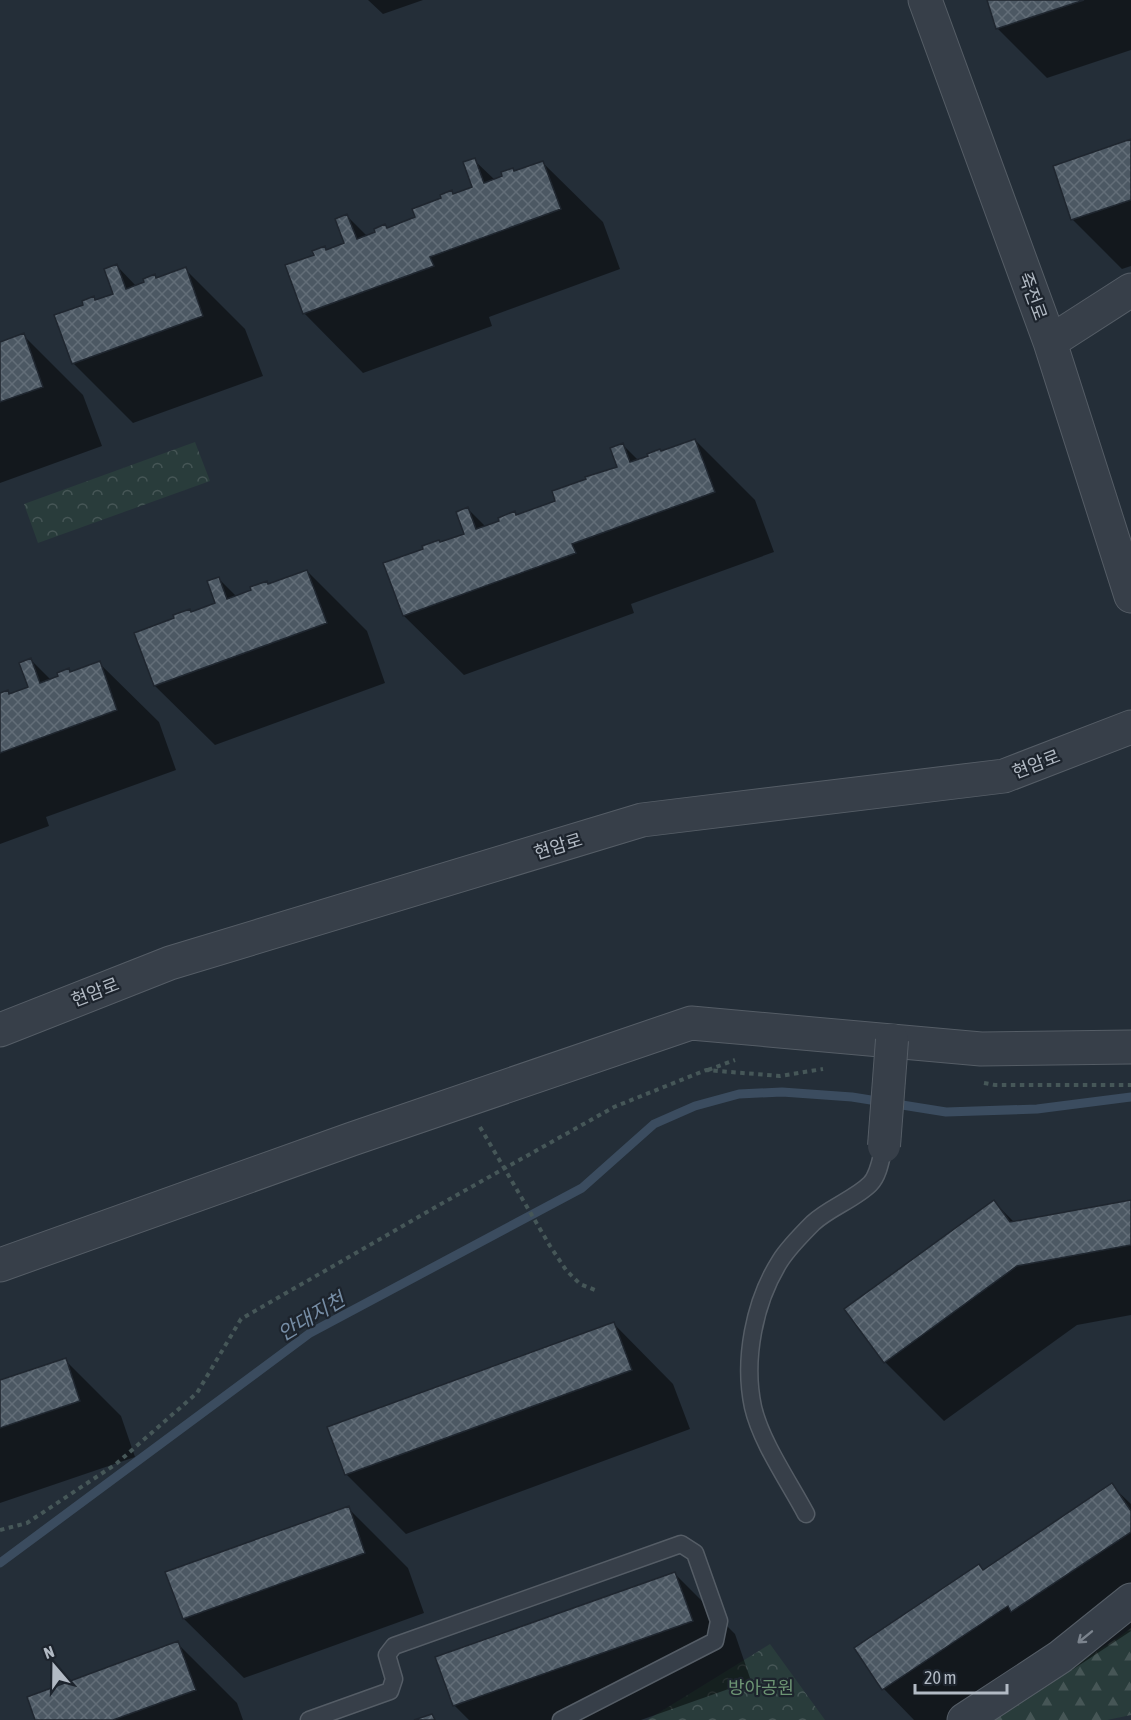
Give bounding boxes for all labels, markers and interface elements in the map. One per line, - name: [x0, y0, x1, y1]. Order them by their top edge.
- street label: 죽전로: [1015, 269, 1051, 323]
- street label: 현암로: [1009, 745, 1063, 783]
- street label: 현암로: [531, 829, 585, 863]
- street label: 현암로: [68, 973, 122, 1011]
- water label: 안대지천: [274, 1286, 351, 1345]
- one-way arrow: [1077, 1630, 1093, 1643]
- north arrow: [24, 1636, 84, 1696]
- text: N: [41, 1642, 56, 1662]
- scale bar: [915, 1657, 1006, 1695]
- text: 20 m: [924, 1667, 956, 1688]
- park label: 방아공원: [728, 1677, 794, 1698]

